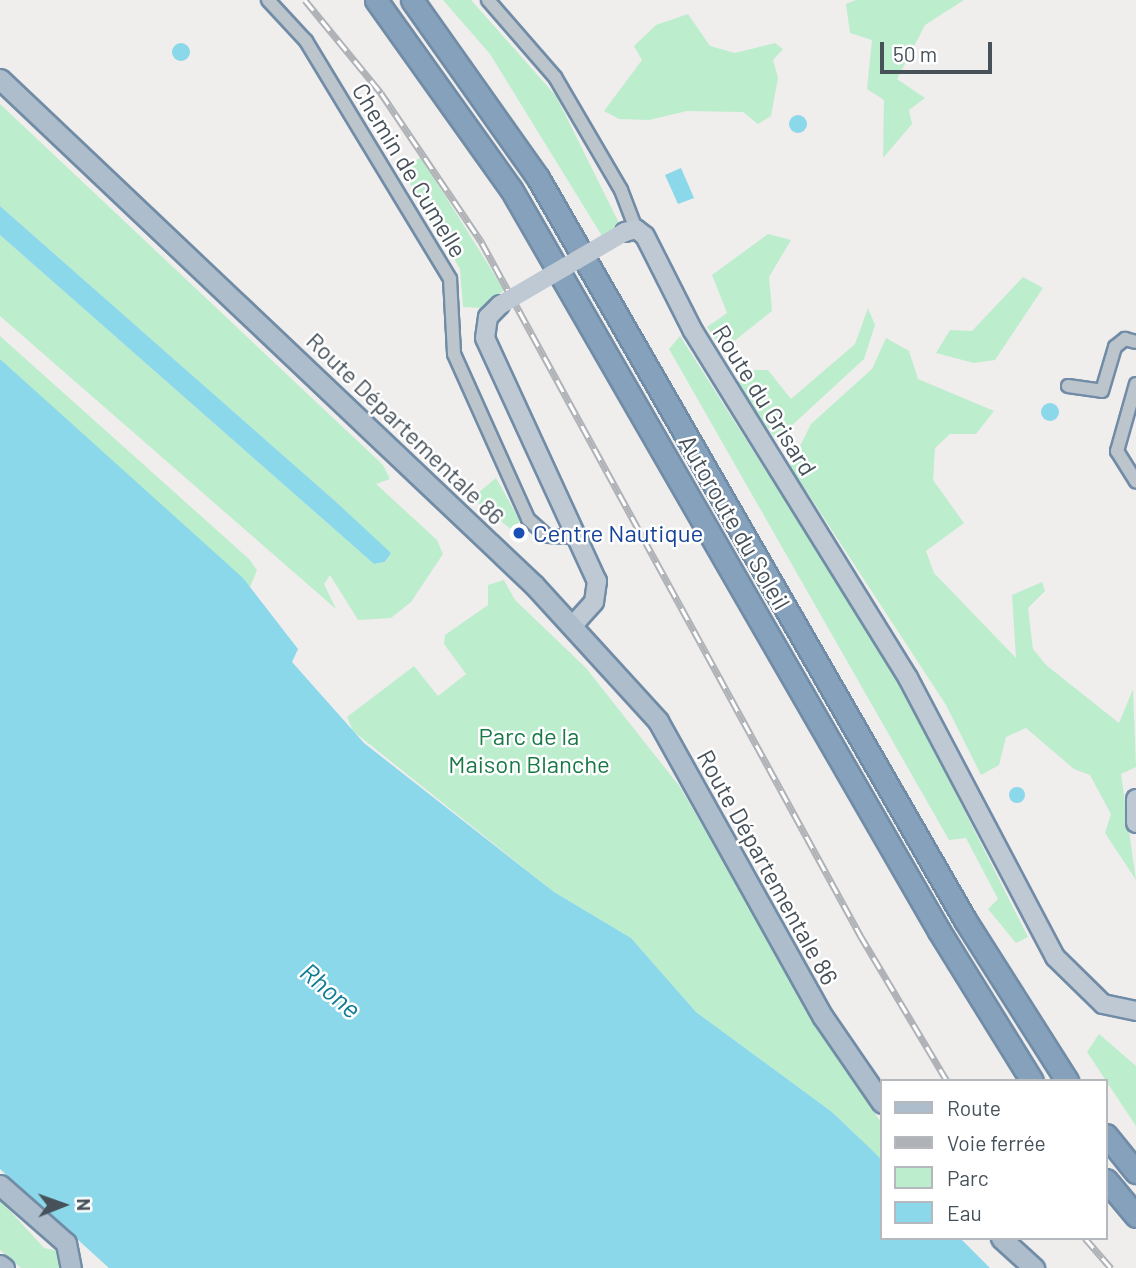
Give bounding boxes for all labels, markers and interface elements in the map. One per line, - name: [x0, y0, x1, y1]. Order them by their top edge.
- scale bar: [884, 28, 996, 72]
- text: 50 m: [893, 41, 937, 66]
- street label: Chemin de Cumelle: [347, 78, 473, 262]
- street label: Route du Grisard: [707, 319, 823, 481]
- street label: Route Départementale 86: [301, 326, 511, 530]
- street label: Autoroute du Soleil: [673, 429, 797, 615]
- place label: Centre Nautique: [533, 519, 703, 547]
- marker: Centre Nautique: [511, 525, 527, 541]
- park label: Parc de la Maison Blanche: [448, 722, 610, 778]
- street label: Route Départementale 86: [691, 744, 845, 990]
- water label: Rhone: [294, 956, 368, 1024]
- legend: [880, 1079, 1108, 1240]
- text: Route: [947, 1095, 1001, 1120]
- text: Voie ferrée: [947, 1130, 1046, 1155]
- text: Parc: [947, 1165, 989, 1190]
- north arrow: [28, 1170, 98, 1240]
- text: N: [73, 1198, 96, 1211]
- text: Eau: [947, 1200, 982, 1225]

